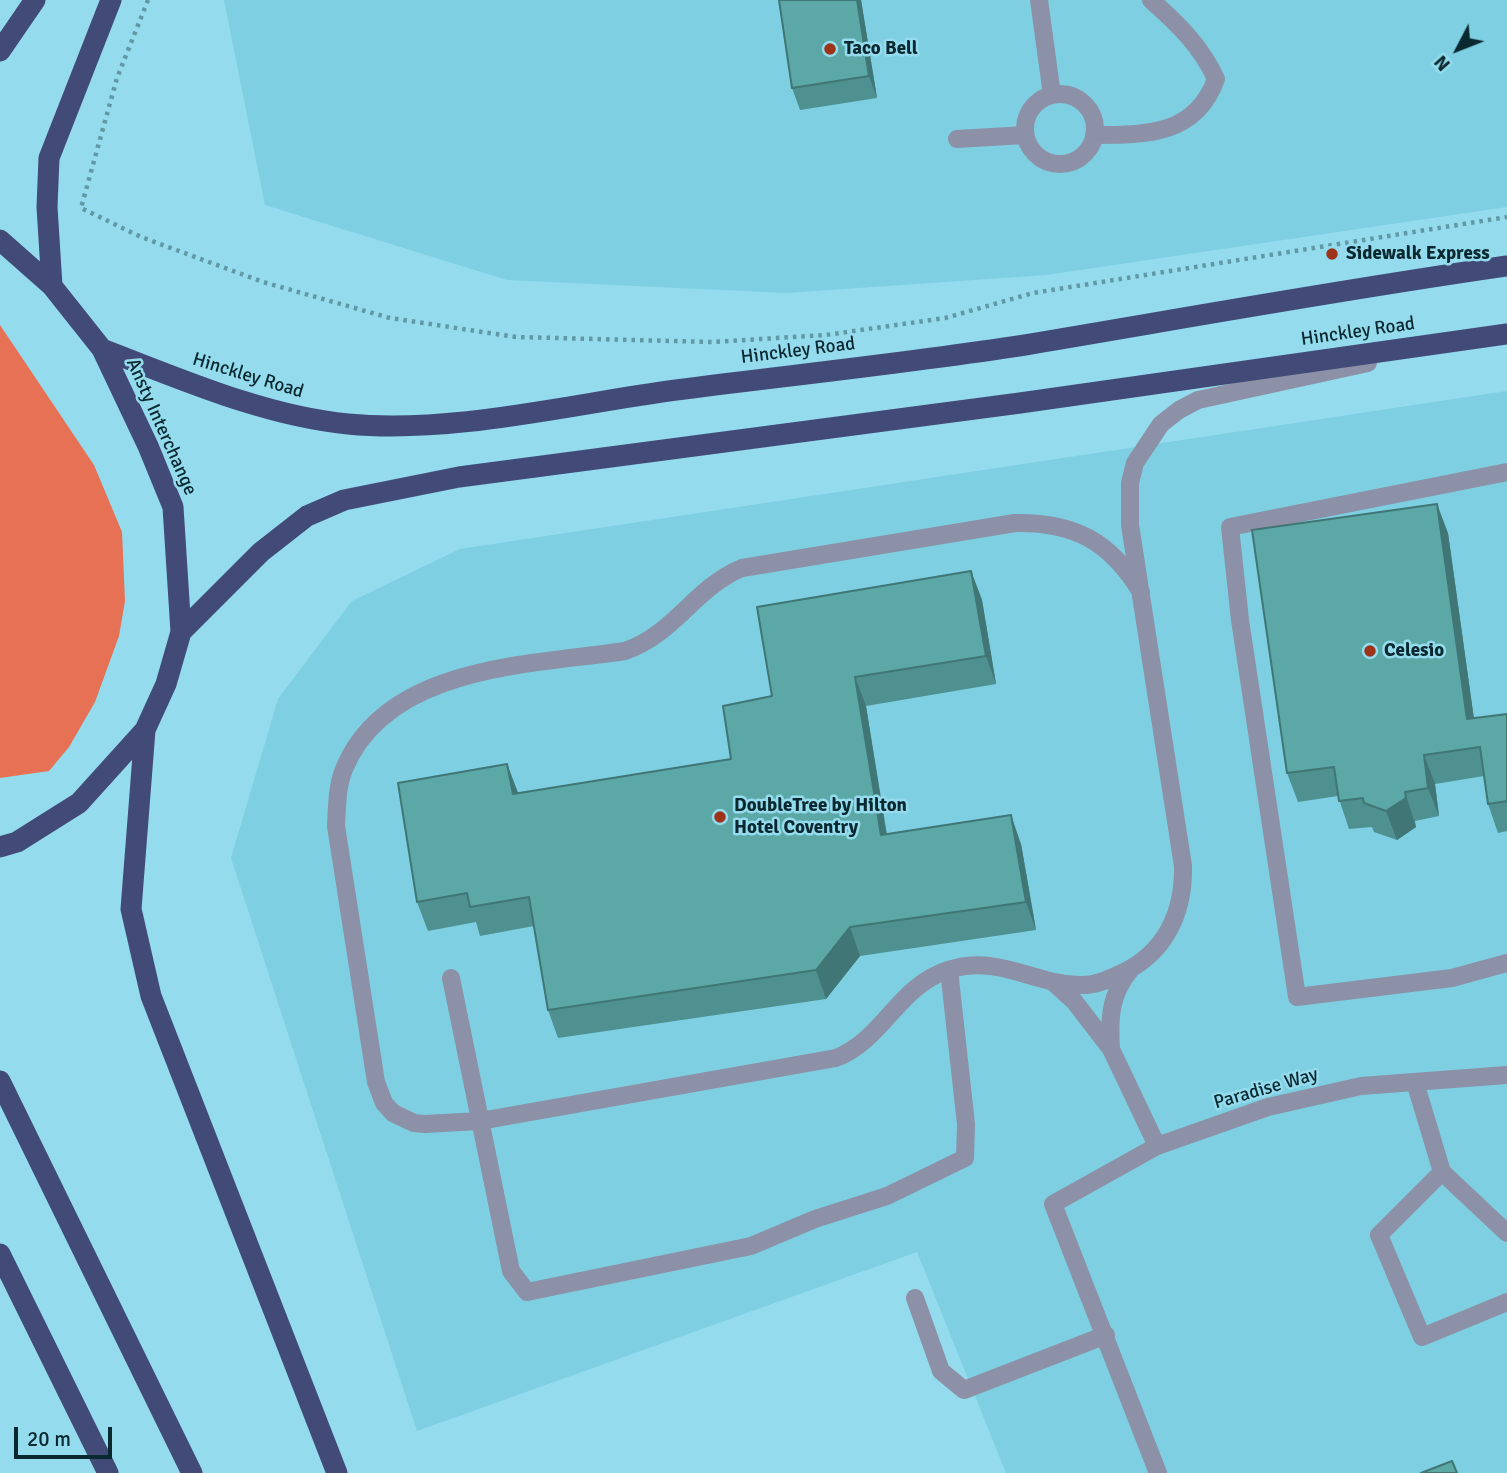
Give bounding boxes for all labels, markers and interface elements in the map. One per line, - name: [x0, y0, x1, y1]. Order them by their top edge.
- north arrow: [1423, 14, 1493, 84]
- place label: Taco Bell: [844, 38, 918, 60]
- marker: Taco Bell: [822, 41, 838, 57]
- text: N: [1429, 50, 1456, 76]
- place label: Sidewalk Express: [1346, 243, 1490, 265]
- marker: Sidewalk Express: [1324, 246, 1340, 262]
- street label: Hinckley Road: [1300, 313, 1416, 351]
- street label: Hinckley Road: [740, 333, 856, 369]
- street label: Hinckley Road: [190, 348, 306, 404]
- street label: Ansty Interchange: [121, 355, 201, 499]
- place label: Celesio: [1384, 640, 1444, 662]
- marker: Celesio: [1362, 643, 1378, 659]
- place label: DoubleTree by Hilton Hotel Coventry: [734, 795, 907, 839]
- marker: DoubleTree by Hilton Hotel Coventry: [712, 809, 728, 825]
- street label: Paradise Way: [1211, 1063, 1321, 1115]
- scale bar: [18, 1414, 116, 1458]
- text: 20 m: [27, 1426, 71, 1452]

